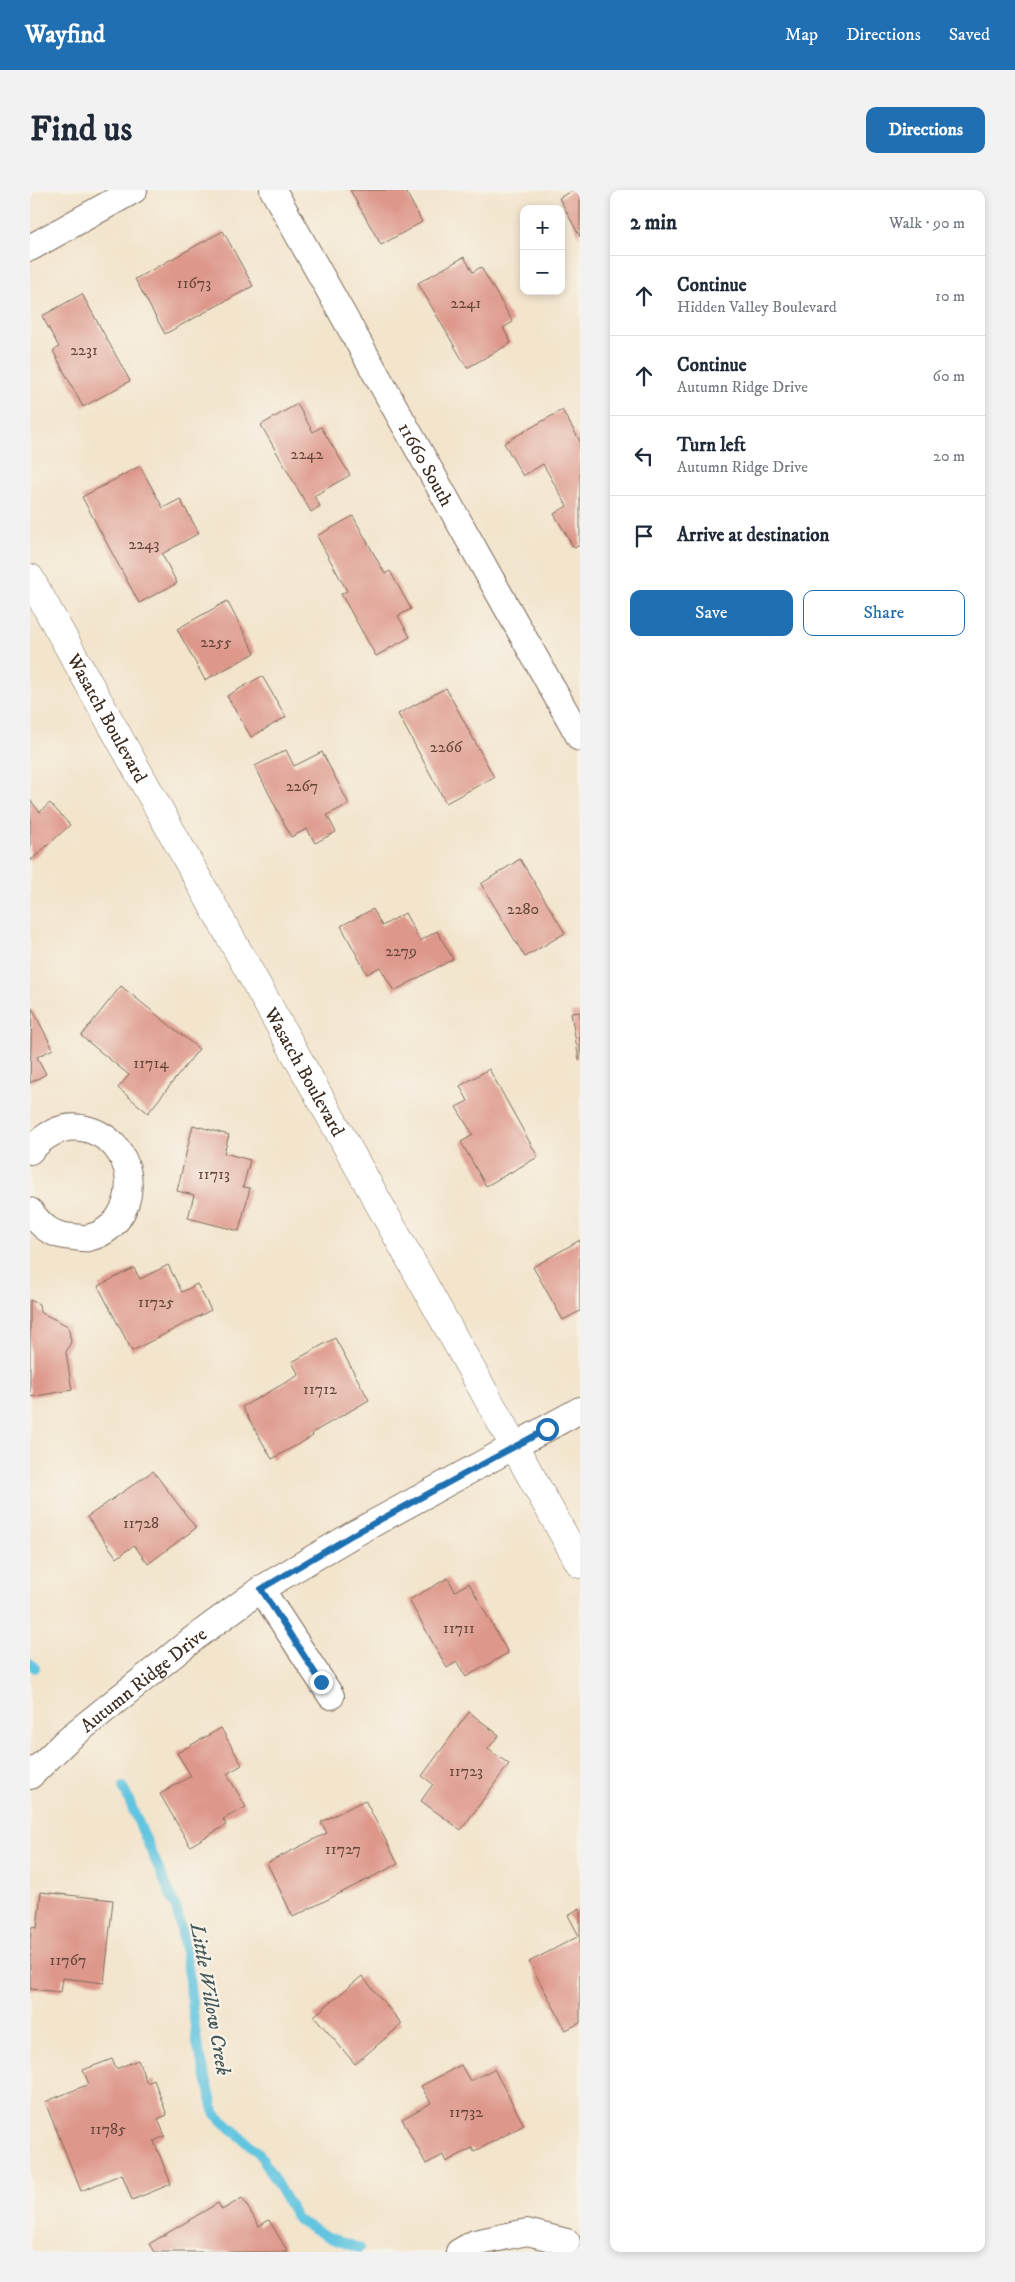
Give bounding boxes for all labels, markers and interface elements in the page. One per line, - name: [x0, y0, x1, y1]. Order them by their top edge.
- text: Wayfind: [25, 20, 105, 50]
- text: Map: [785, 24, 818, 46]
- text: Directions: [846, 24, 921, 46]
- text: Saved: [949, 24, 990, 46]
- button: Directions: [866, 107, 985, 153]
- text: Find us: [30, 108, 132, 152]
- map controls: [520, 205, 565, 295]
- button: +: [520, 205, 565, 250]
- text: 2 min: [630, 210, 677, 236]
- text: Walk · 90 m: [889, 213, 965, 233]
- button: −: [520, 250, 565, 295]
- house number: 11673: [177, 273, 211, 293]
- text: Continue: [677, 274, 747, 297]
- icon: ahead: [630, 282, 658, 310]
- text: 10 m: [935, 286, 965, 306]
- house number: 2241: [451, 293, 482, 313]
- text: Hidden Valley Boulevard: [677, 297, 837, 317]
- house number: 2231: [70, 340, 98, 360]
- text: Continue: [677, 354, 747, 377]
- icon: ahead: [630, 362, 658, 390]
- text: 60 m: [933, 366, 965, 386]
- text: Autumn Ridge Drive: [677, 377, 808, 397]
- street label: 11660 South: [393, 419, 458, 511]
- text: Turn left: [677, 434, 746, 457]
- icon: left: [630, 442, 658, 470]
- house number: 2242: [291, 444, 324, 464]
- text: 20 m: [933, 446, 965, 466]
- text: Autumn Ridge Drive: [677, 457, 808, 477]
- icon: arrive: [630, 522, 658, 550]
- text: Arrive at destination: [677, 524, 829, 547]
- house number: 2243: [129, 534, 159, 554]
- button: Save: [630, 590, 793, 636]
- button: Share: [803, 590, 965, 636]
- house number: 2255: [200, 632, 232, 652]
- street label: Wasatch Boulevard: [61, 649, 152, 787]
- house number: 2266: [430, 737, 463, 757]
- house number: 2267: [286, 776, 318, 796]
- house number: 2280: [507, 899, 539, 919]
- house number: 2279: [385, 941, 417, 961]
- street label: Wasatch Boulevard: [258, 1003, 349, 1141]
- house number: 11714: [133, 1053, 169, 1073]
- house number: 11713: [198, 1164, 230, 1184]
- house number: 11725: [138, 1292, 174, 1312]
- house number: 11712: [303, 1379, 337, 1399]
- route start: [536, 1418, 559, 1441]
- house number: 11728: [123, 1513, 159, 1533]
- house number: 11711: [443, 1618, 475, 1638]
- street label: Autumn Ridge Drive: [76, 1623, 212, 1738]
- route end: [310, 1671, 333, 1694]
- house number: 11723: [449, 1761, 483, 1781]
- house number: 11727: [325, 1839, 361, 1859]
- water label: Little Willow Creek: [184, 1920, 235, 2078]
- house number: 11767: [50, 1950, 86, 1970]
- house number: 11732: [449, 2102, 483, 2122]
- house number: 11785: [90, 2119, 126, 2139]

